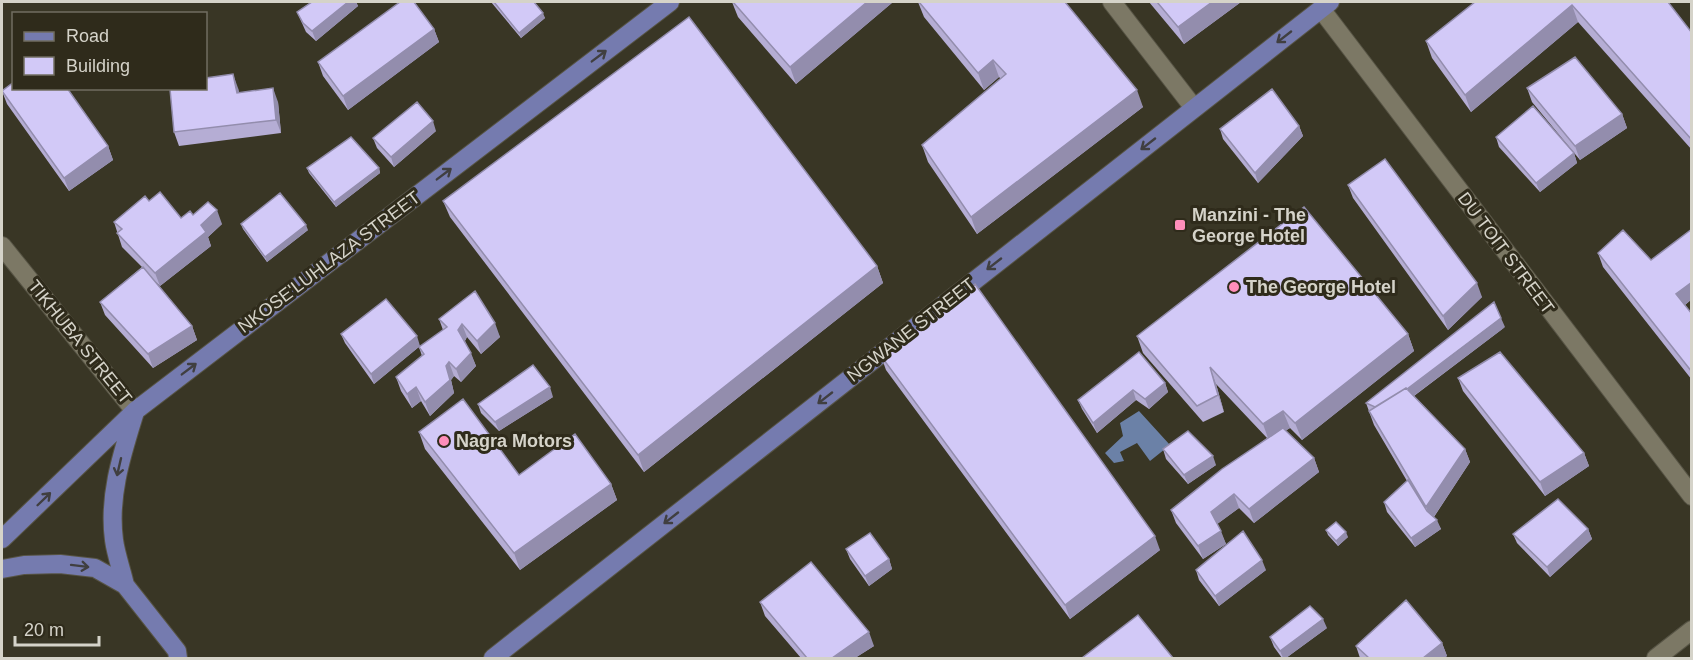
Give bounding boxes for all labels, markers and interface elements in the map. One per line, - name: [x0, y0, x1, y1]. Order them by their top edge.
- legend: [12, 12, 207, 90]
- text: Road: [66, 26, 109, 46]
- one-way arrow: [1276, 31, 1292, 44]
- one-way arrow: [591, 49, 607, 62]
- text: Building: [66, 56, 130, 76]
- one-way arrow: [1140, 137, 1156, 150]
- one-way arrow: [436, 168, 452, 181]
- street label: NKOSE'LUHLAZA STREET: [234, 187, 424, 337]
- street label: DU TOIT STREET: [1454, 188, 1558, 318]
- place label: Manzini - The George Hotel: [1192, 205, 1306, 246]
- marker: Manzini - The George Hotel: [1173, 218, 1187, 232]
- one-way arrow: [987, 258, 1003, 271]
- street label: NGWANE STREET: [843, 274, 979, 386]
- street label: TIKHUBA STREET: [24, 276, 136, 408]
- place label: The George Hotel: [1246, 277, 1396, 297]
- marker: The George Hotel: [1227, 280, 1241, 294]
- one-way arrow: [181, 363, 197, 376]
- one-way arrow: [817, 391, 833, 404]
- place label: Nagra Motors: [456, 431, 572, 451]
- marker: Nagra Motors: [437, 434, 451, 448]
- one-way arrow: [113, 457, 125, 476]
- one-way arrow: [36, 491, 51, 506]
- one-way arrow: [664, 512, 680, 525]
- one-way arrow: [70, 561, 90, 572]
- scale bar: [15, 609, 99, 647]
- text: 20 m: [24, 620, 64, 640]

